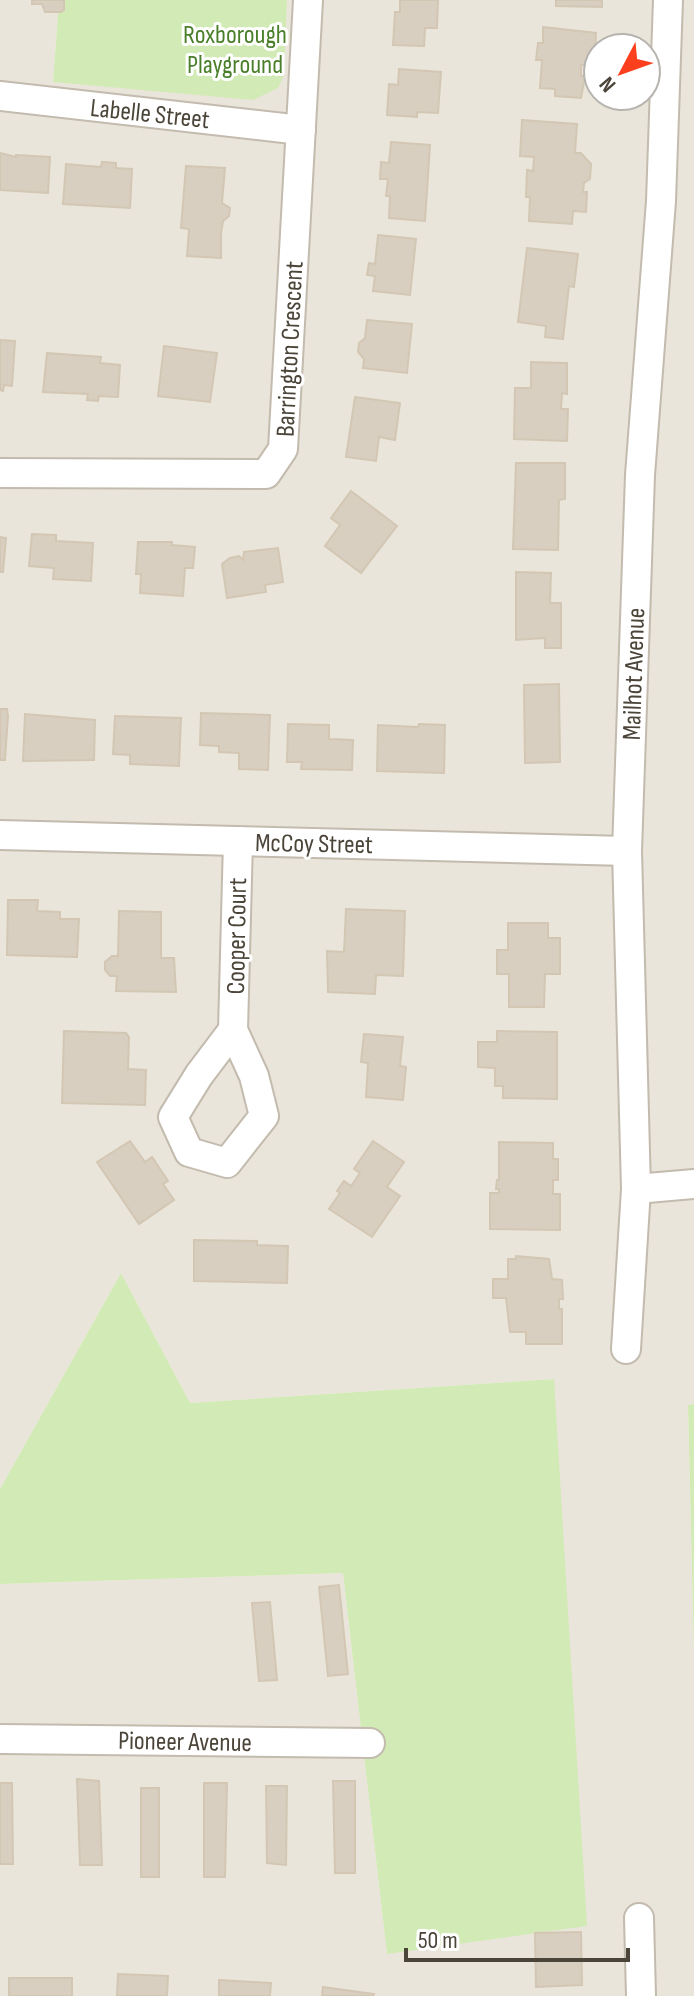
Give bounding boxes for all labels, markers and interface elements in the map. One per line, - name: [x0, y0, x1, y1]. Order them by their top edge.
- park label: Roxborough Playground: [183, 20, 287, 81]
- north arrow: [582, 32, 662, 112]
- text: N: [594, 71, 622, 97]
- street label: Labelle Street: [89, 93, 211, 136]
- street label: Barrington Crescent: [270, 260, 311, 438]
- street label: Mailhot Avenue: [617, 607, 652, 741]
- street label: McCoy Street: [255, 828, 373, 861]
- street label: Cooper Court: [221, 877, 254, 995]
- street label: Pioneer Avenue: [118, 1726, 252, 1759]
- scale bar: [406, 1912, 628, 1962]
- text: 50 m: [418, 1926, 458, 1955]

